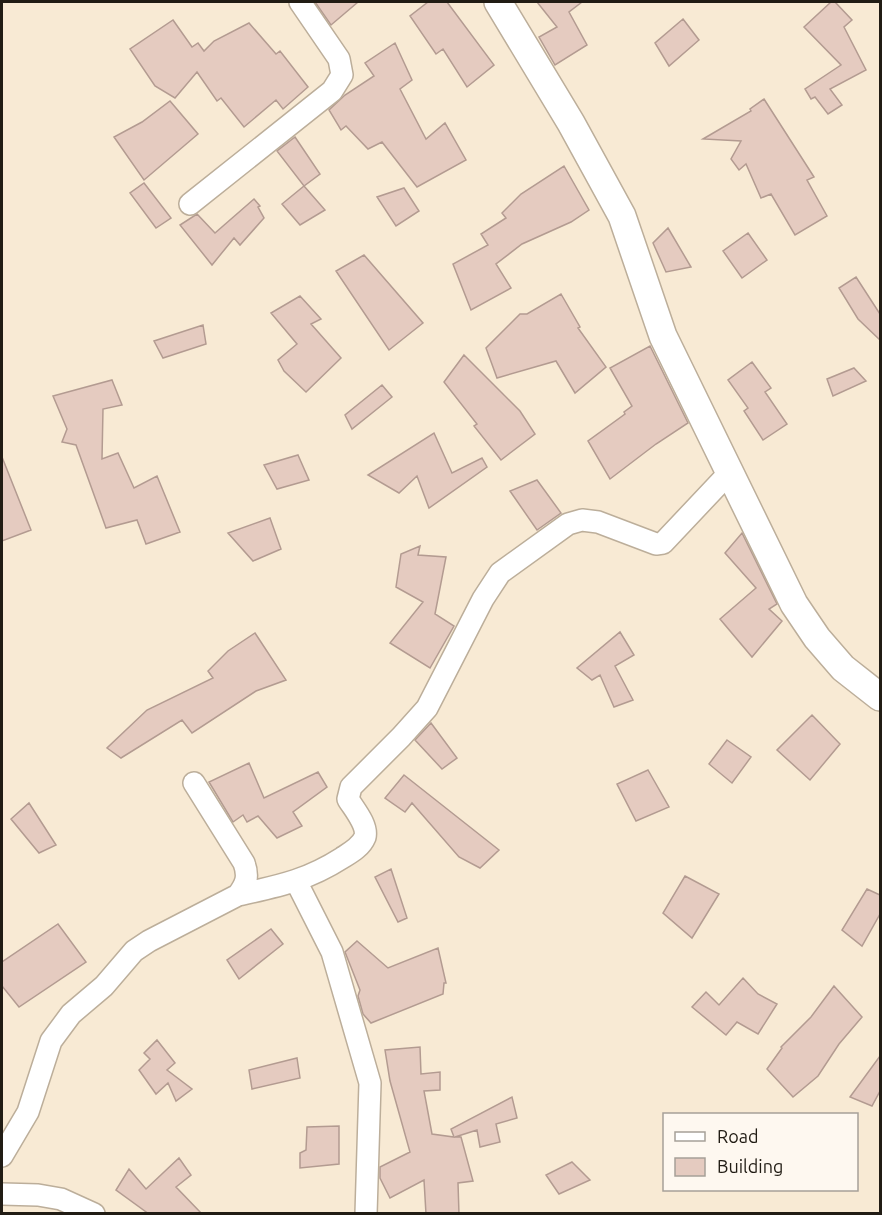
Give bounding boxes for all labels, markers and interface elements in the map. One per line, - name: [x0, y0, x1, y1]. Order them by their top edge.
- legend: [663, 1113, 858, 1191]
- text: Road: [717, 1126, 759, 1146]
- text: Building: [717, 1156, 783, 1176]

